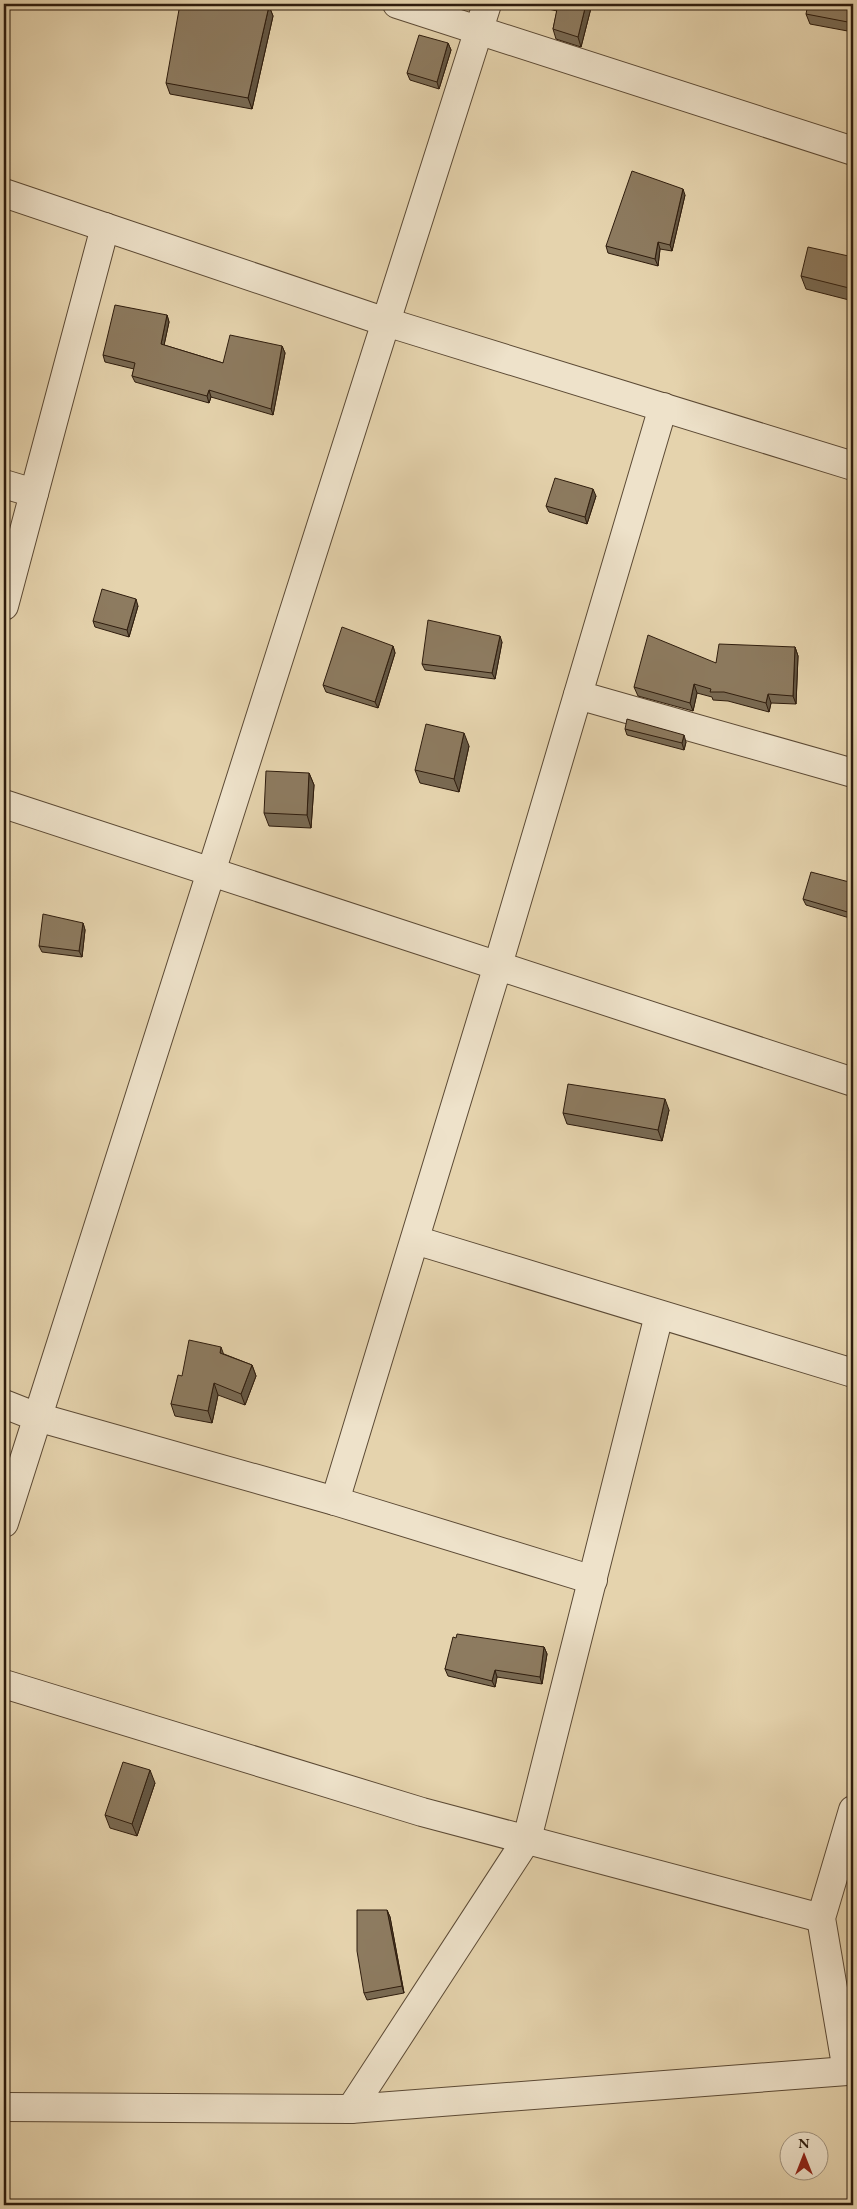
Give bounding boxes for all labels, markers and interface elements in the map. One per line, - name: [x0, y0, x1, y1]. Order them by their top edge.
- north arrow: [780, 2132, 830, 2182]
- text: N: [798, 2134, 810, 2152]

